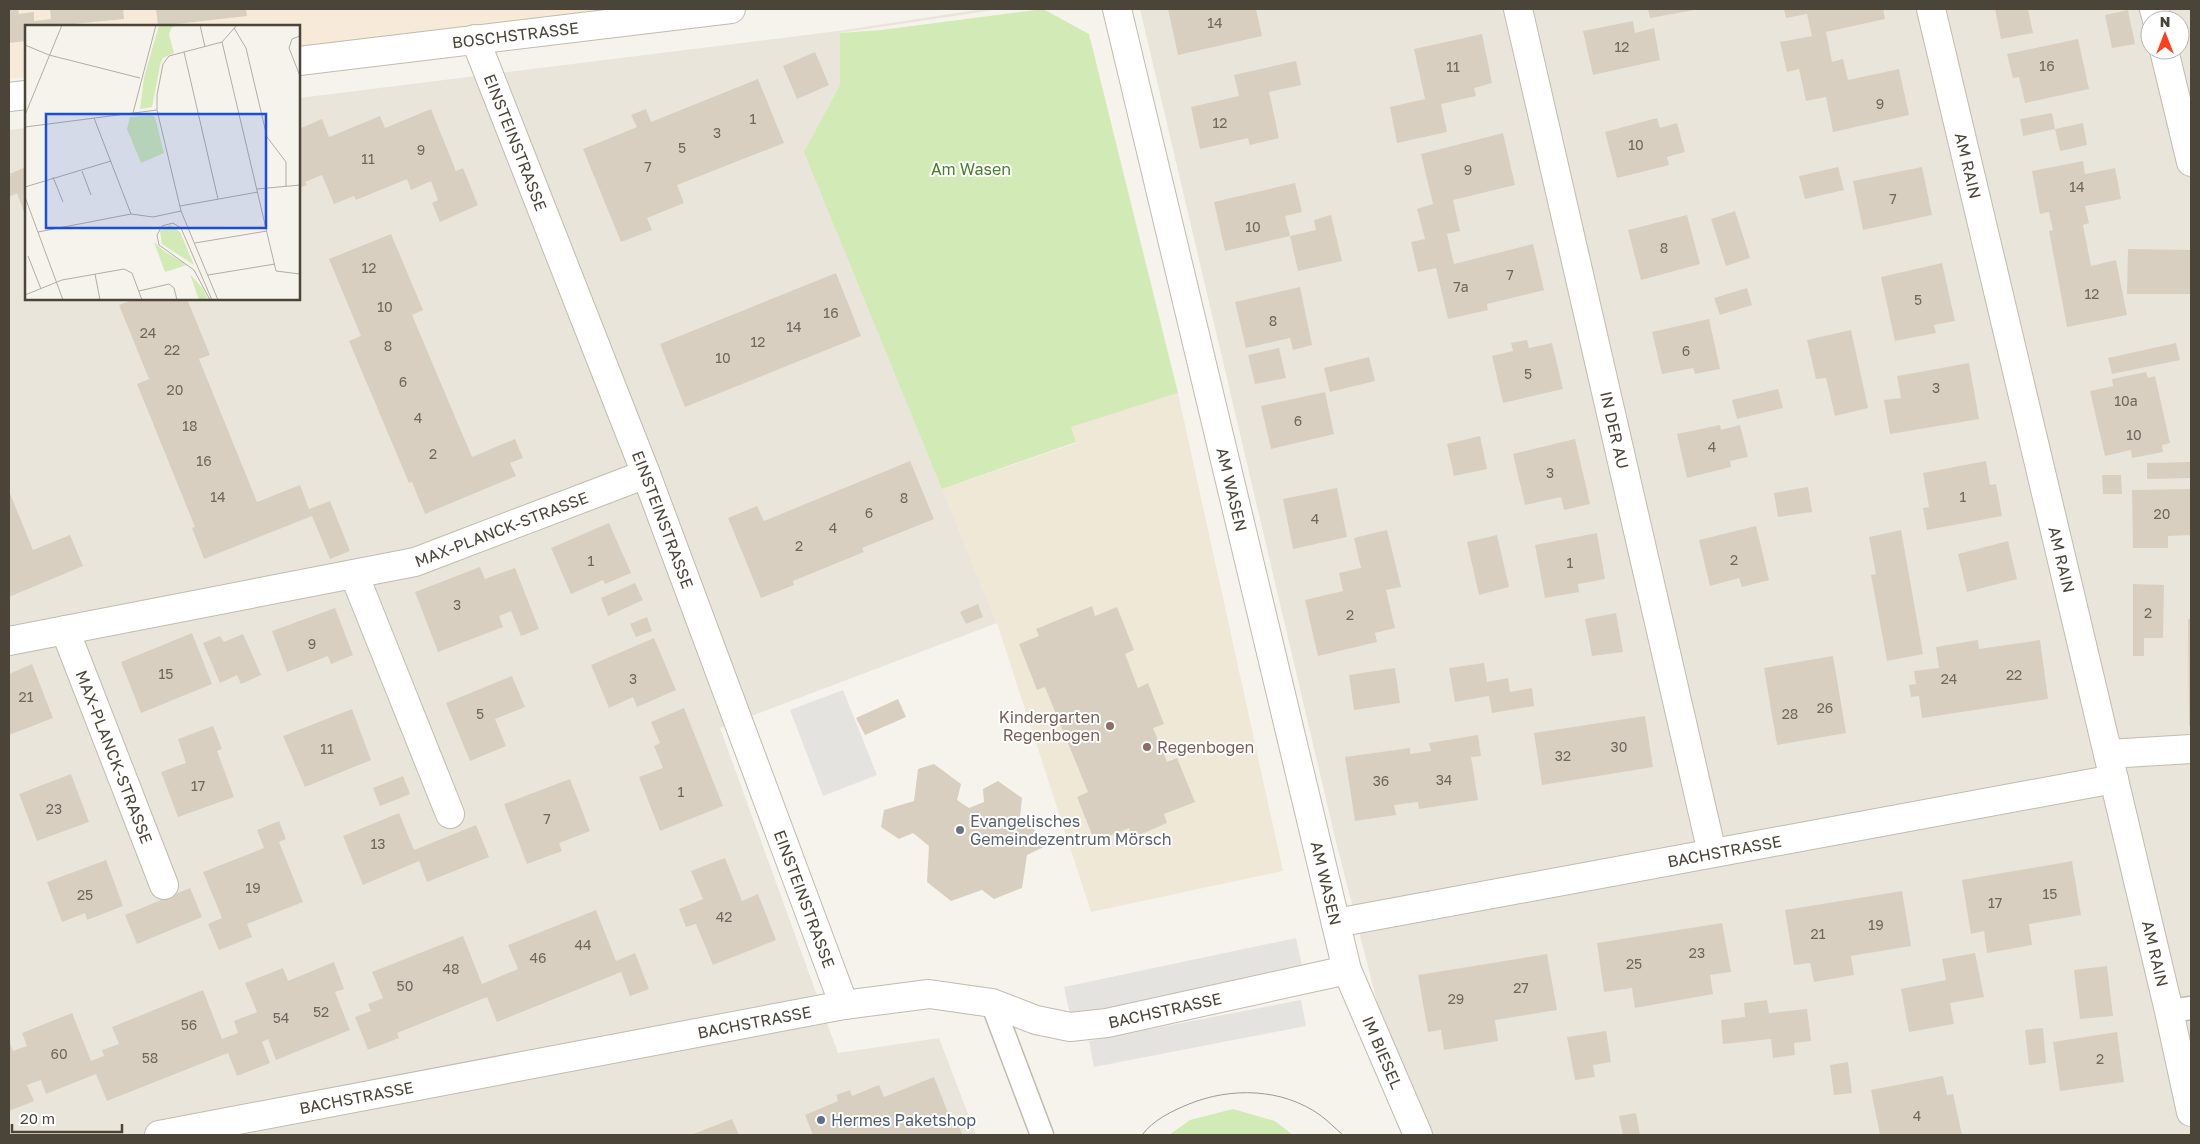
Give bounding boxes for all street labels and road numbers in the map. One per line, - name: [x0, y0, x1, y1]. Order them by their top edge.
- street label: BOSCHSTRASSE: [451, 17, 580, 52]
- street label: EINSTEINSTRASSE: [480, 71, 552, 214]
- street label: AM RAIN: [1951, 131, 1986, 201]
- street label: IN DER AU: [1596, 389, 1633, 471]
- street label: AM WASEN: [1212, 445, 1252, 533]
- street label: EINSTEINSTRASSE: [628, 448, 698, 591]
- street label: MAX-PLANCK-STRASSE: [412, 487, 591, 571]
- street label: AM RAIN: [2044, 525, 2079, 595]
- street label: MAX-PLANCK-STRASSE: [72, 667, 157, 846]
- street label: EINSTEINSTRASSE: [770, 827, 839, 971]
- street label: BACHSTRASSE: [1666, 831, 1783, 871]
- street label: AM WASEN: [1307, 839, 1346, 927]
- street label: AM RAIN: [2138, 919, 2173, 989]
- street label: BACHSTRASSE: [1106, 988, 1224, 1032]
- street label: BACHSTRASSE: [696, 1001, 813, 1043]
- street label: IM BIESEL: [1358, 1013, 1407, 1092]
- street label: BACHSTRASSE: [298, 1077, 415, 1118]

